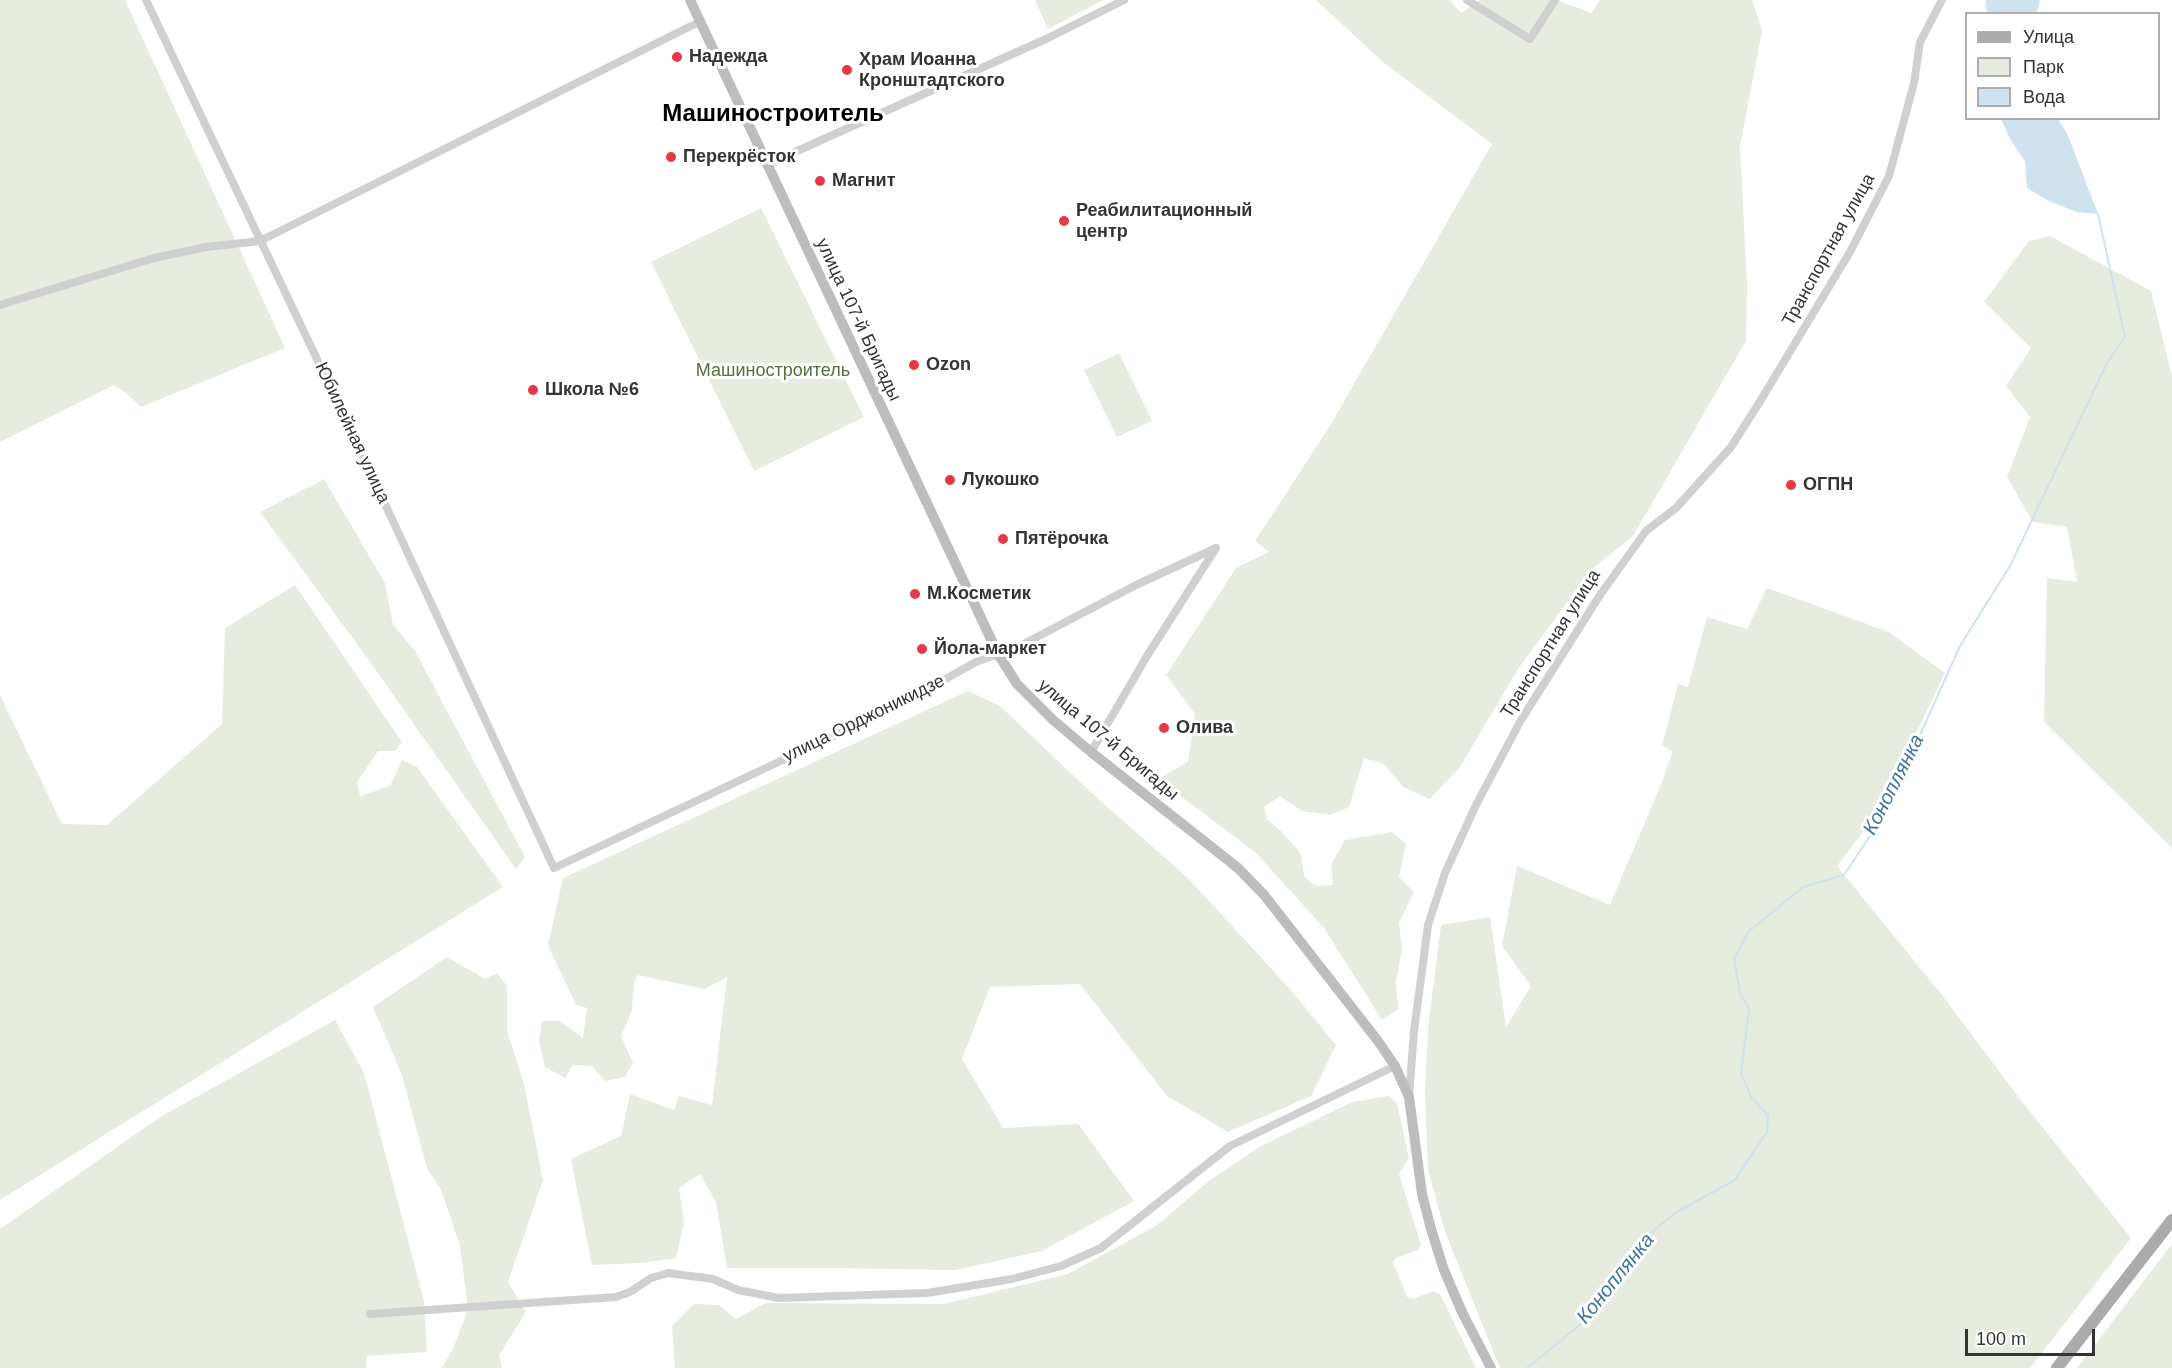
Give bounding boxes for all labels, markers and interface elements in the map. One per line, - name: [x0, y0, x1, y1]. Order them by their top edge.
- legend: [1965, 12, 2160, 120]
- text: Улица: [2023, 27, 2074, 47]
- place label: Надежда: [689, 46, 767, 68]
- place label: Храм Иоанна Кронштадтского: [859, 49, 1005, 92]
- marker: Надежда: [670, 50, 684, 64]
- text: Парк: [2023, 57, 2064, 77]
- marker: Храм Иоанна Кронштадтского: [840, 63, 854, 77]
- text: Вода: [2023, 87, 2065, 107]
- district label: Машиностроитель: [662, 100, 884, 128]
- place label: Перекрёсток: [683, 146, 796, 168]
- marker: Перекрёсток: [664, 150, 678, 164]
- place label: Магнит: [832, 170, 895, 192]
- street label: Транспортная улица: [1778, 170, 1880, 330]
- marker: Магнит: [813, 174, 827, 188]
- place label: Реабилитационный центр: [1076, 200, 1252, 242]
- marker: Реабилитационный центр: [1057, 214, 1071, 228]
- street label: улица 107-й Бригады: [811, 235, 905, 405]
- place label: Ozon: [926, 354, 971, 376]
- marker: Ozon: [907, 358, 921, 372]
- street label: Юбилейная улица: [310, 359, 394, 507]
- park label: Машиностроитель: [696, 360, 850, 382]
- place label: Школа №6: [545, 379, 639, 401]
- marker: Школа №6: [526, 383, 540, 397]
- place label: Лукошко: [962, 469, 1039, 491]
- marker: Лукошко: [943, 473, 957, 487]
- place label: ОГПН: [1803, 474, 1853, 496]
- marker: ОГПН: [1784, 478, 1798, 492]
- place label: Пятёрочка: [1015, 528, 1108, 550]
- marker: Пятёрочка: [996, 532, 1010, 546]
- street label: Транспортная улица: [1497, 566, 1605, 722]
- place label: М.Косметик: [927, 583, 1031, 605]
- marker: М.Косметик: [908, 587, 922, 601]
- place label: Йола-маркет: [934, 638, 1047, 660]
- marker: Йола-маркет: [915, 642, 929, 656]
- street label: улица Орджоникидзе: [780, 670, 948, 768]
- street label: улица 107-й Бригады: [1033, 675, 1183, 805]
- place label: Олива: [1176, 717, 1233, 739]
- marker: Олива: [1157, 721, 1171, 735]
- water label: Коноплянка: [1858, 731, 1930, 839]
- water label: Коноплянка: [1572, 1229, 1660, 1329]
- scale bar: [1968, 1317, 2098, 1355]
- text: 100 m: [1976, 1329, 2026, 1349]

